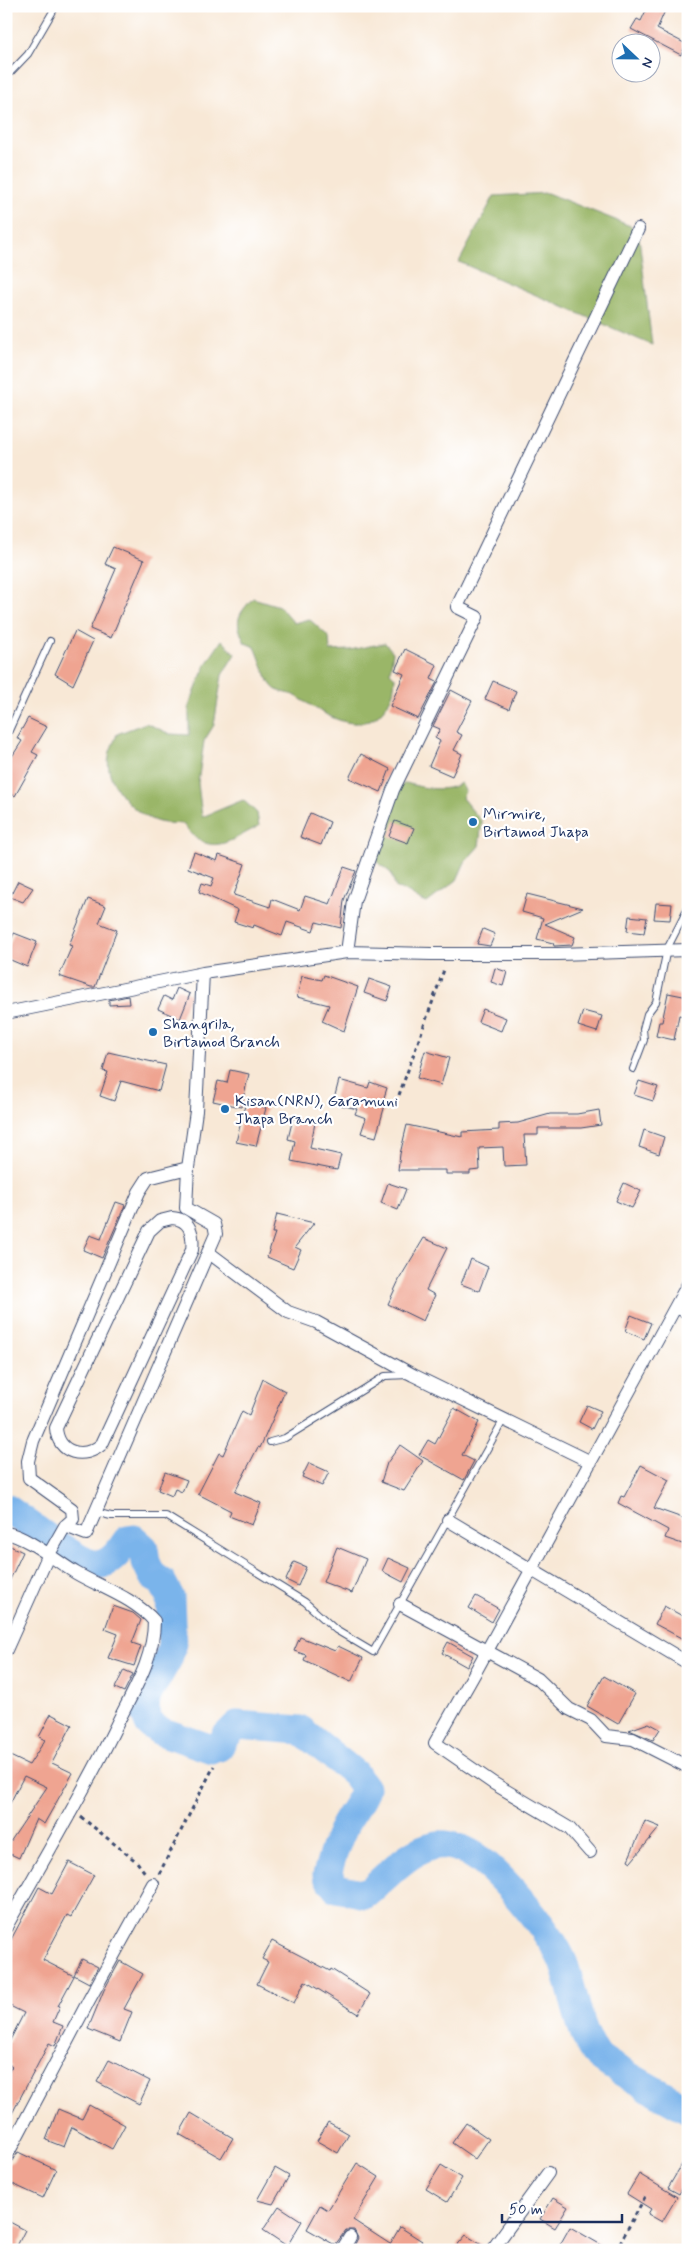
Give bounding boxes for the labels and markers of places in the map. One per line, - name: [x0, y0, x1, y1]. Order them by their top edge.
- place label: Mirmire, Birtamod Jhapa: [483, 804, 589, 843]
- marker: Mirmire, Birtamod Jhapa: [467, 816, 479, 828]
- place label: Shangrila, Birtamod Branch: [163, 1014, 280, 1053]
- marker: Shangrila, Birtamod Branch: [147, 1026, 159, 1038]
- place label: Kisan(NRN), Garamuni Jhapa Branch: [235, 1091, 398, 1130]
- marker: Kisan(NRN), Garamuni Jhapa Branch: [219, 1103, 231, 1115]

